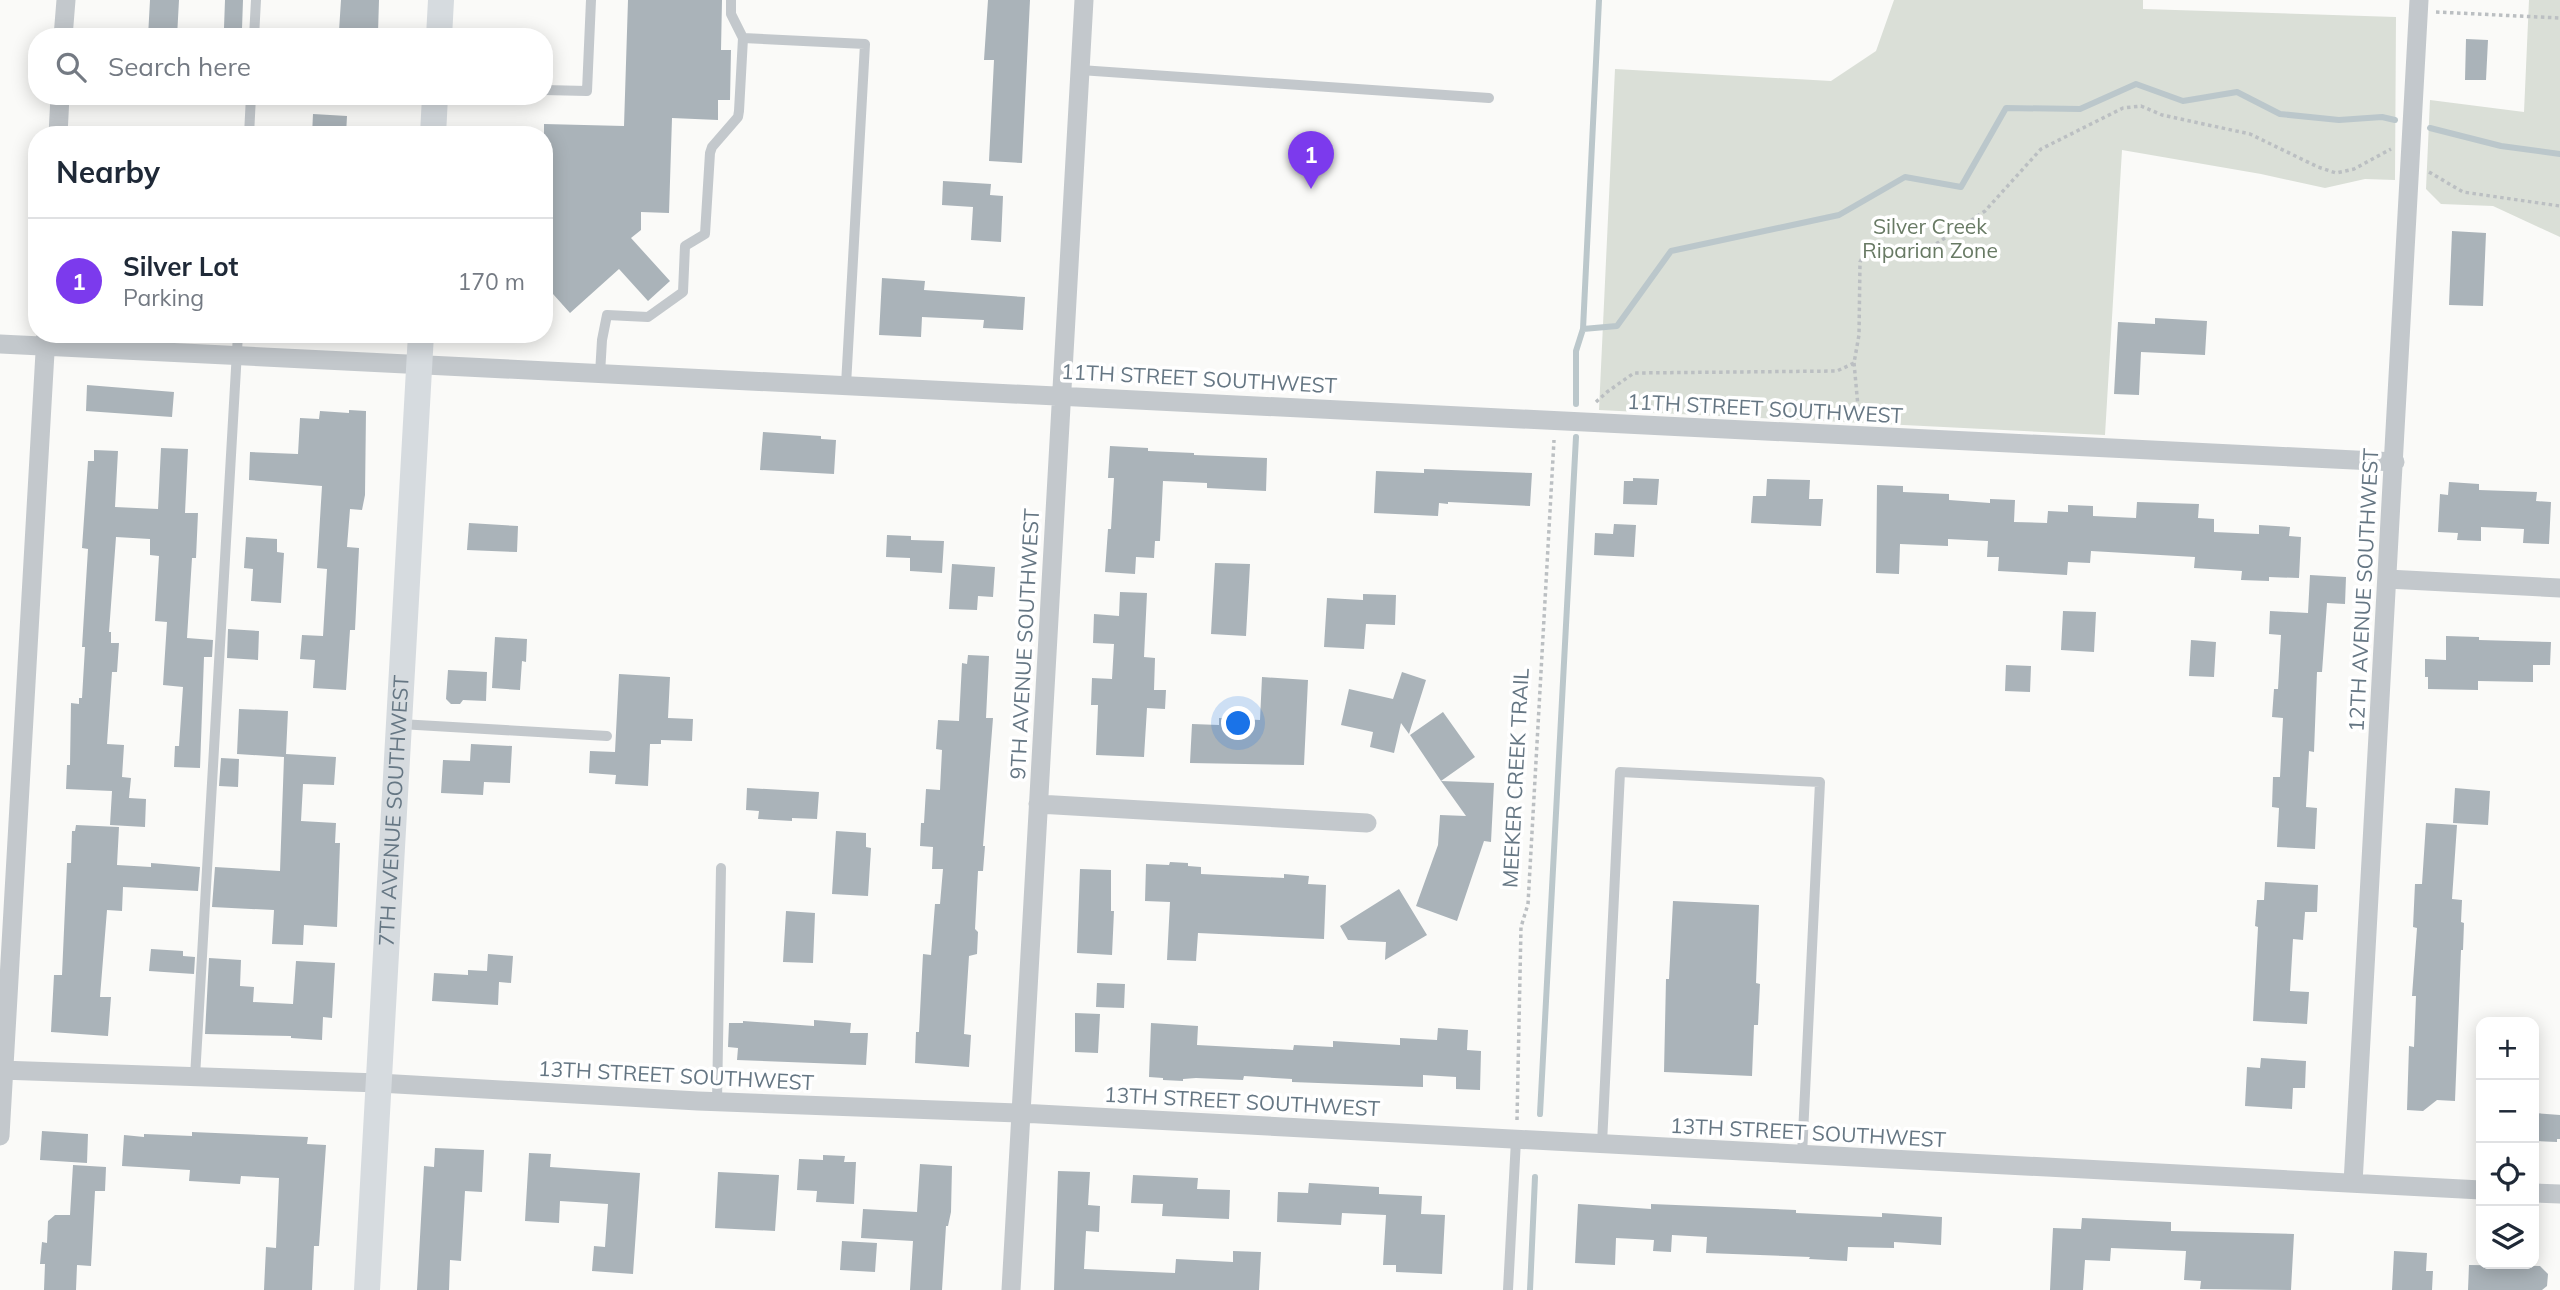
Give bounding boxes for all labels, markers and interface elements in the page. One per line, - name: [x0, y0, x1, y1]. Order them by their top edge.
- search box: [28, 28, 553, 105]
- icon: search: [52, 48, 90, 86]
- text: Search here: [108, 50, 251, 83]
- pin: 1: [1288, 131, 1334, 189]
- text: Nearby: [56, 153, 160, 191]
- park label: Silver Creek Riparian Zone: [1862, 213, 1998, 263]
- text: Silver Lot: [123, 250, 238, 283]
- text: 1: [72, 267, 86, 296]
- text: 170 m: [457, 267, 525, 296]
- text: Parking: [123, 283, 204, 312]
- street label: 11TH STREET SOUTHWEST: [1060, 358, 1338, 398]
- street label: 11TH STREET SOUTHWEST: [1626, 388, 1904, 428]
- street label: 12TH AVENUE SOUTHWEST: [2343, 447, 2383, 732]
- street label: 9TH AVENUE SOUTHWEST: [1004, 507, 1044, 780]
- street label: MEEKER CREEK TRAIL: [1496, 667, 1534, 889]
- street label: 7TH AVENUE SOUTHWEST: [372, 674, 414, 947]
- your location: [1221, 706, 1255, 740]
- map controls: [2476, 1017, 2539, 1269]
- button: +: [2476, 1017, 2539, 1080]
- street label: 13TH STREET SOUTHWEST: [537, 1055, 815, 1095]
- button: −: [2476, 1080, 2539, 1143]
- street label: 13TH STREET SOUTHWEST: [1103, 1081, 1381, 1121]
- street label: 13TH STREET SOUTHWEST: [1669, 1112, 1947, 1152]
- button: locate: [2476, 1143, 2539, 1206]
- button: layers: [2476, 1206, 2539, 1269]

